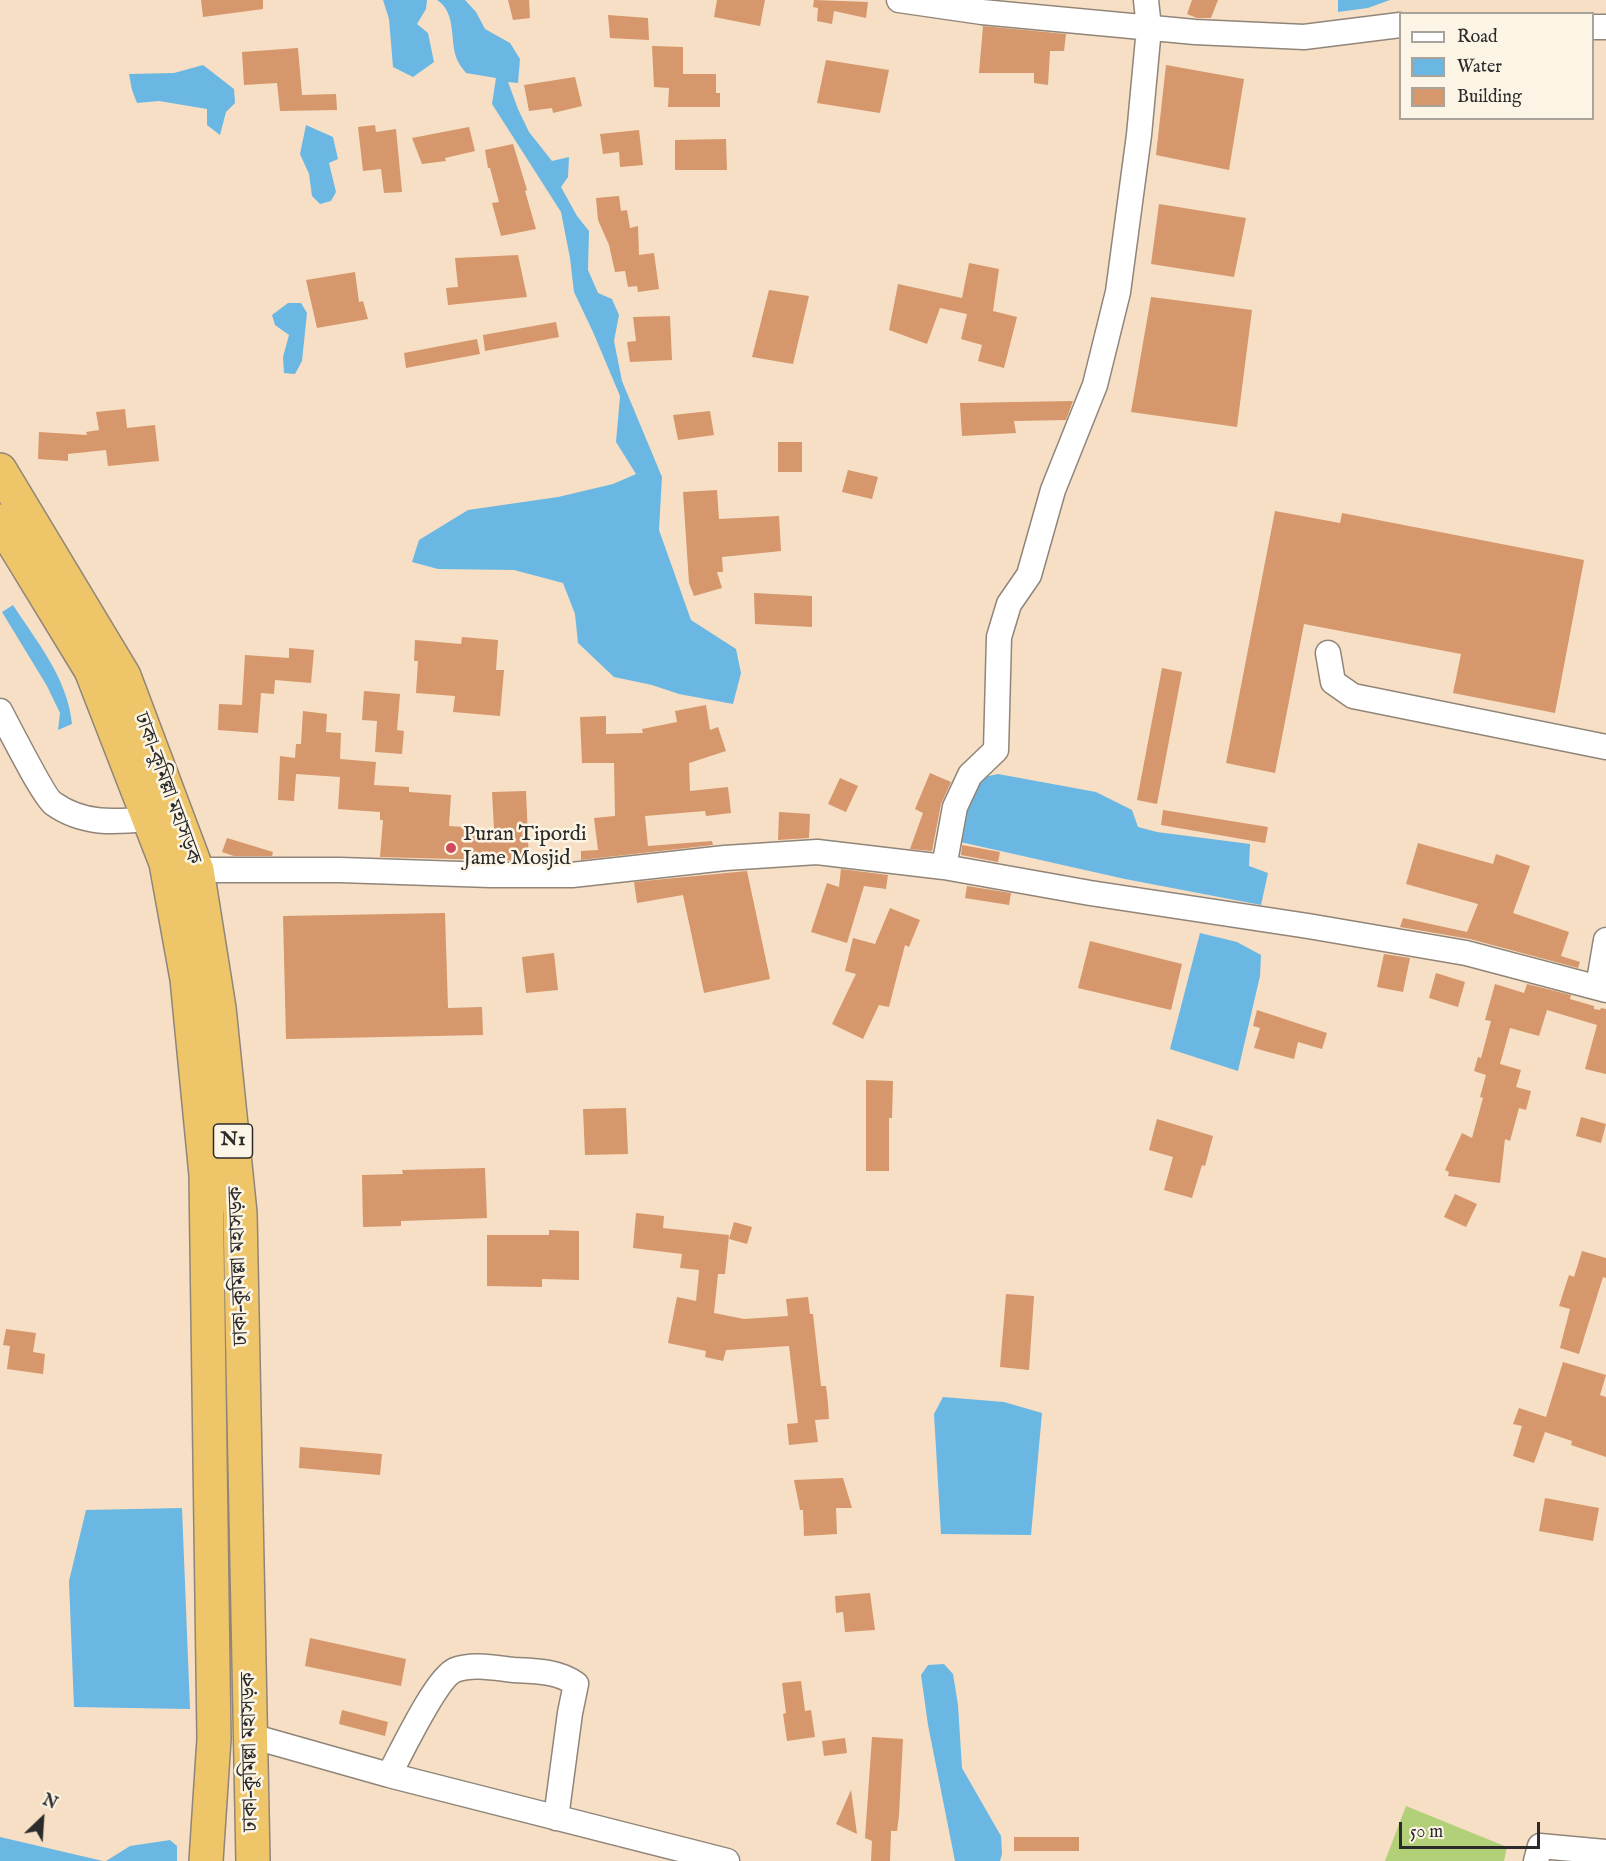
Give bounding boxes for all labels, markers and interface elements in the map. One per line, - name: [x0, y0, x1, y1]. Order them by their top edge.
- legend: [1399, 12, 1594, 120]
- text: Road: [1457, 26, 1498, 49]
- text: Water: [1457, 56, 1502, 79]
- text: Building: [1457, 86, 1522, 109]
- street label: ঢাকা–কুমিল্লা মহাসড়ক: [127, 710, 205, 868]
- place label: Puran Tipordi Jame Mosjid: [463, 823, 587, 873]
- marker: Puran Tipordi Jame Mosjid: [444, 841, 458, 855]
- road number: N1: [214, 1124, 252, 1158]
- street label: ঢাকা–কুমিল্লা মহাসড়ক: [225, 1186, 255, 1346]
- street label: ঢাকা–কুমিল্লা মহাসড়ক: [237, 1672, 265, 1832]
- north arrow: [12, 1789, 72, 1849]
- text: N: [39, 1791, 60, 1815]
- scale bar: [1402, 1810, 1543, 1848]
- text: 50 m: [1410, 1821, 1443, 1844]

